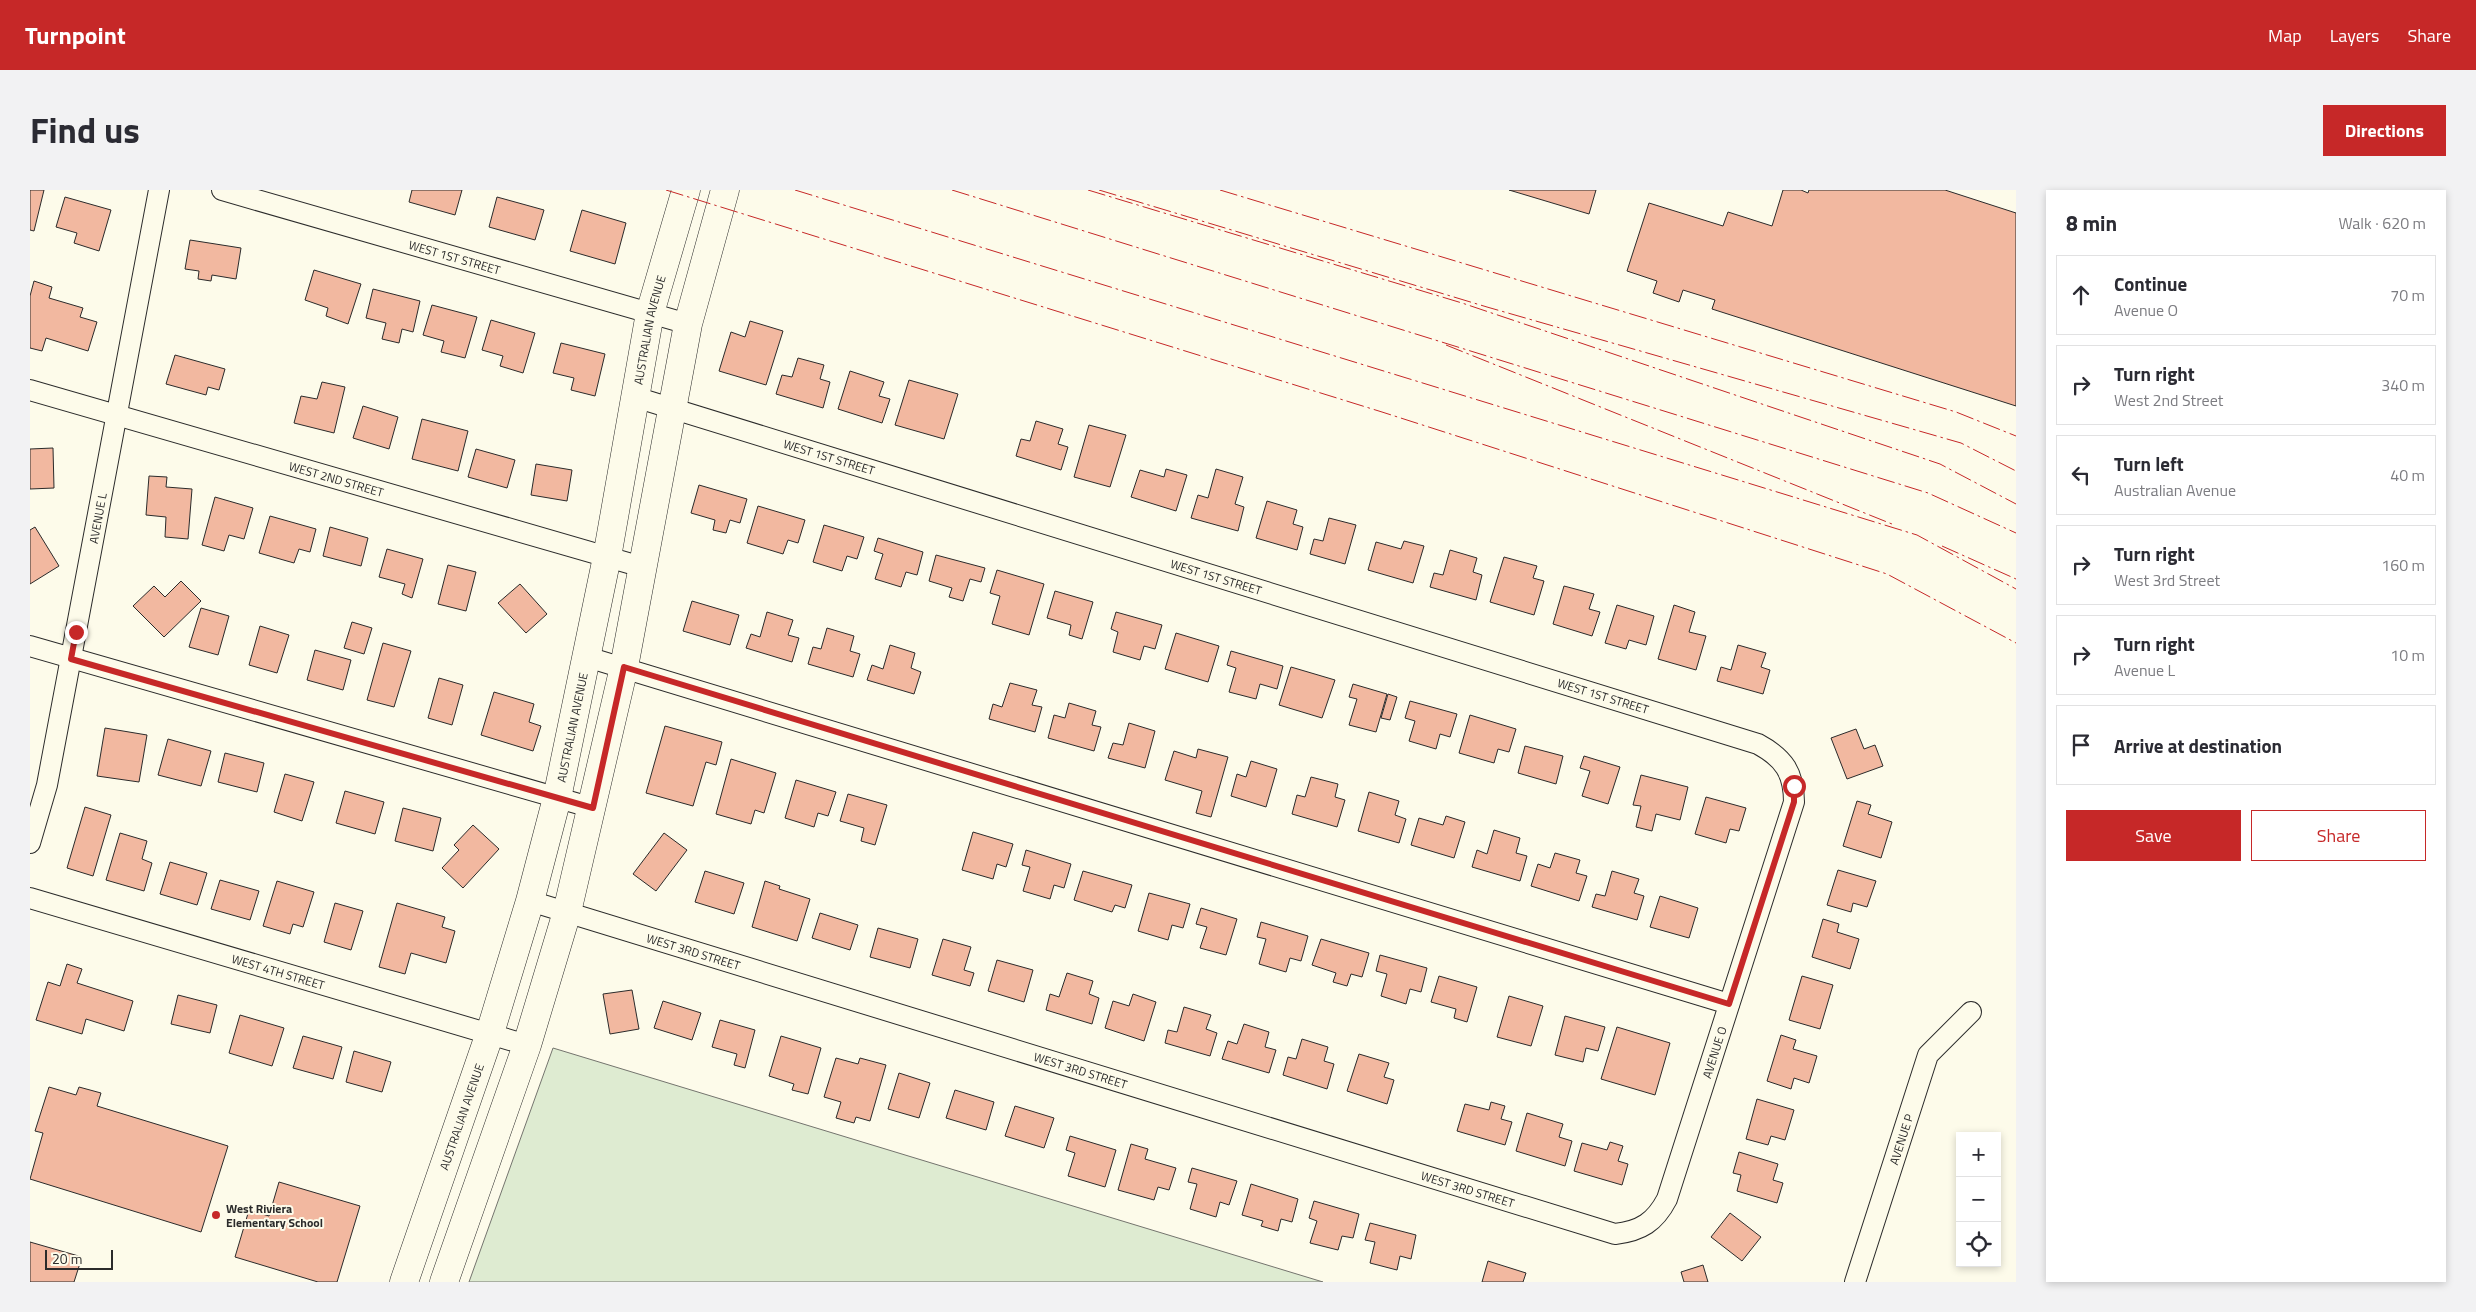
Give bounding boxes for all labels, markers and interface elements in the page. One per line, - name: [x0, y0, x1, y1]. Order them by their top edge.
- text: Turnpoint: [25, 17, 126, 53]
- text: Map: [2268, 22, 2302, 49]
- text: Layers: [2330, 22, 2379, 49]
- text: Share: [2407, 22, 2451, 49]
- text: Find us: [30, 103, 140, 157]
- button: Directions: [2323, 105, 2446, 156]
- text: 8 min: [2066, 207, 2117, 239]
- text: Walk · 620 m: [2338, 211, 2426, 235]
- street label: WEST 1ST STREET: [406, 235, 503, 279]
- text: Continue: [2114, 269, 2187, 298]
- street label: AUSTRALIAN AVENUE: [628, 272, 670, 386]
- icon: ahead: [2067, 281, 2095, 309]
- text: 70 m: [2390, 283, 2425, 307]
- text: Avenue O: [2114, 298, 2178, 322]
- text: Turn right: [2114, 359, 2195, 388]
- icon: right: [2067, 371, 2095, 399]
- text: 340 m: [2381, 373, 2425, 397]
- text: West 2nd Street: [2114, 388, 2223, 412]
- street label: WEST 1ST STREET: [781, 434, 878, 480]
- text: Turn left: [2114, 449, 2184, 478]
- street label: WEST 2ND STREET: [287, 456, 387, 502]
- icon: left: [2067, 461, 2095, 489]
- text: 40 m: [2390, 463, 2425, 487]
- text: Australian Avenue: [2114, 478, 2236, 502]
- street label: AVENUE L: [83, 491, 111, 545]
- text: Turn right: [2114, 539, 2195, 568]
- icon: right: [2067, 551, 2095, 579]
- text: 160 m: [2381, 553, 2425, 577]
- street label: WEST 1ST STREET: [1168, 554, 1265, 600]
- text: West 3rd Street: [2114, 568, 2220, 592]
- route end: [65, 621, 88, 644]
- text: Turn right: [2114, 629, 2195, 658]
- icon: right: [2067, 641, 2095, 669]
- text: 10 m: [2390, 643, 2425, 667]
- text: Avenue L: [2114, 658, 2175, 682]
- street label: AUSTRALIAN AVENUE: [551, 670, 592, 784]
- street label: WEST 1ST STREET: [1555, 673, 1652, 719]
- icon: arrive: [2067, 731, 2095, 759]
- text: Arrive at destination: [2114, 731, 2282, 760]
- route start: [1783, 775, 1806, 798]
- button: Save: [2066, 810, 2241, 861]
- button: Share: [2251, 810, 2426, 861]
- street label: WEST 3RD STREET: [644, 928, 743, 975]
- street label: WEST 4TH STREET: [229, 949, 328, 994]
- street label: AVENUE O: [1697, 1024, 1731, 1081]
- street label: WEST 3RD STREET: [1031, 1047, 1130, 1094]
- street label: AUSTRALIAN AVENUE: [434, 1060, 488, 1172]
- street label: AVENUE P: [1884, 1111, 1918, 1167]
- map controls: [1956, 1132, 2001, 1267]
- button: +: [1956, 1132, 2001, 1177]
- street label: WEST 3RD STREET: [1419, 1166, 1518, 1212]
- button: −: [1956, 1177, 2001, 1222]
- place label: West Riviera Elementary School: [226, 1199, 323, 1232]
- marker: West Riviera Elementary School: [210, 1209, 222, 1221]
- button: locate: [1956, 1222, 2001, 1267]
- scale bar: [45, 1247, 112, 1270]
- text: 20 m: [52, 1248, 82, 1269]

